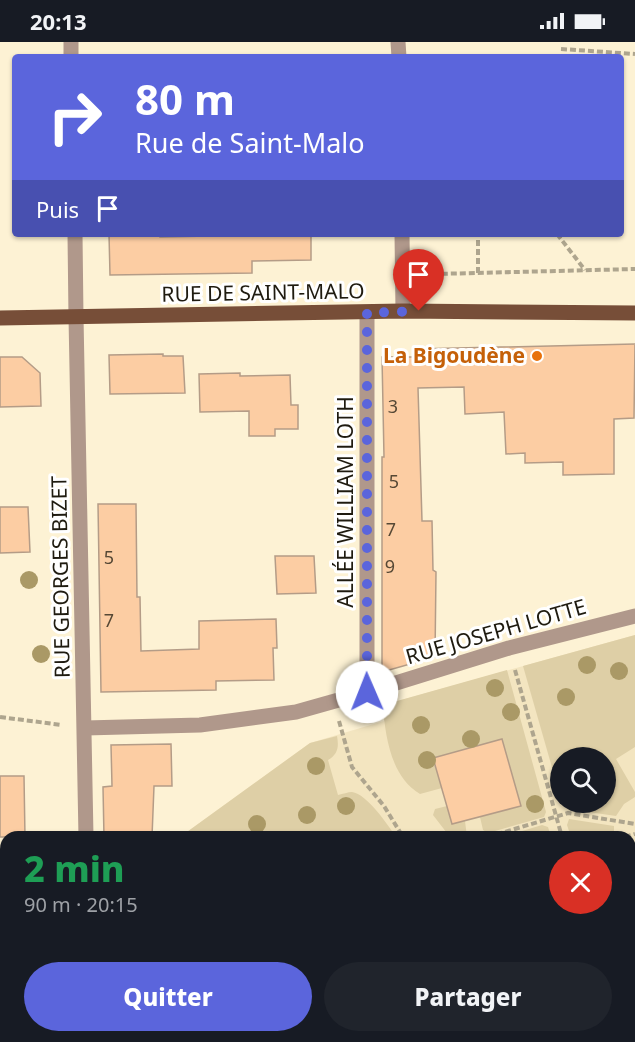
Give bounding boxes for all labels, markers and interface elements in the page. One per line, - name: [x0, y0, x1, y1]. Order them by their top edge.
- text: 20:13: [30, 6, 87, 36]
- text: 80 m: [135, 70, 235, 127]
- icon: right: [36, 78, 114, 156]
- text: Rue de Saint-Malo: [135, 124, 365, 161]
- icon: arrive: [91, 192, 124, 225]
- text: Puis: [36, 194, 79, 224]
- pin: [393, 249, 444, 311]
- icon: arrive: [402, 258, 435, 291]
- street label: RUE DE SAINT-MALO: [161, 276, 365, 308]
- place label: La Bigoudène: [383, 341, 525, 369]
- marker: La Bigoudène: [530, 349, 544, 363]
- house number: 3: [388, 394, 398, 418]
- street label: ALLÉE WILLIAM LOTH: [331, 396, 359, 608]
- house number: 5: [389, 469, 399, 493]
- street label: RUE GEORGES BIZET: [44, 475, 76, 678]
- house number: 7: [386, 517, 396, 541]
- house number: 5: [104, 545, 114, 569]
- house number: 9: [385, 554, 395, 578]
- street label: RUE JOSEPH LOTTE: [402, 592, 589, 670]
- house number: 7: [104, 608, 114, 632]
- position arrow: [335, 660, 399, 724]
- map controls: [550, 747, 616, 813]
- button: search: [550, 747, 616, 813]
- text: 2 min: [24, 844, 125, 893]
- button: close: [549, 851, 612, 914]
- text: 90 m · 20:15: [24, 891, 138, 918]
- button: Quitter: [24, 962, 312, 1031]
- button: Partager: [324, 962, 612, 1031]

